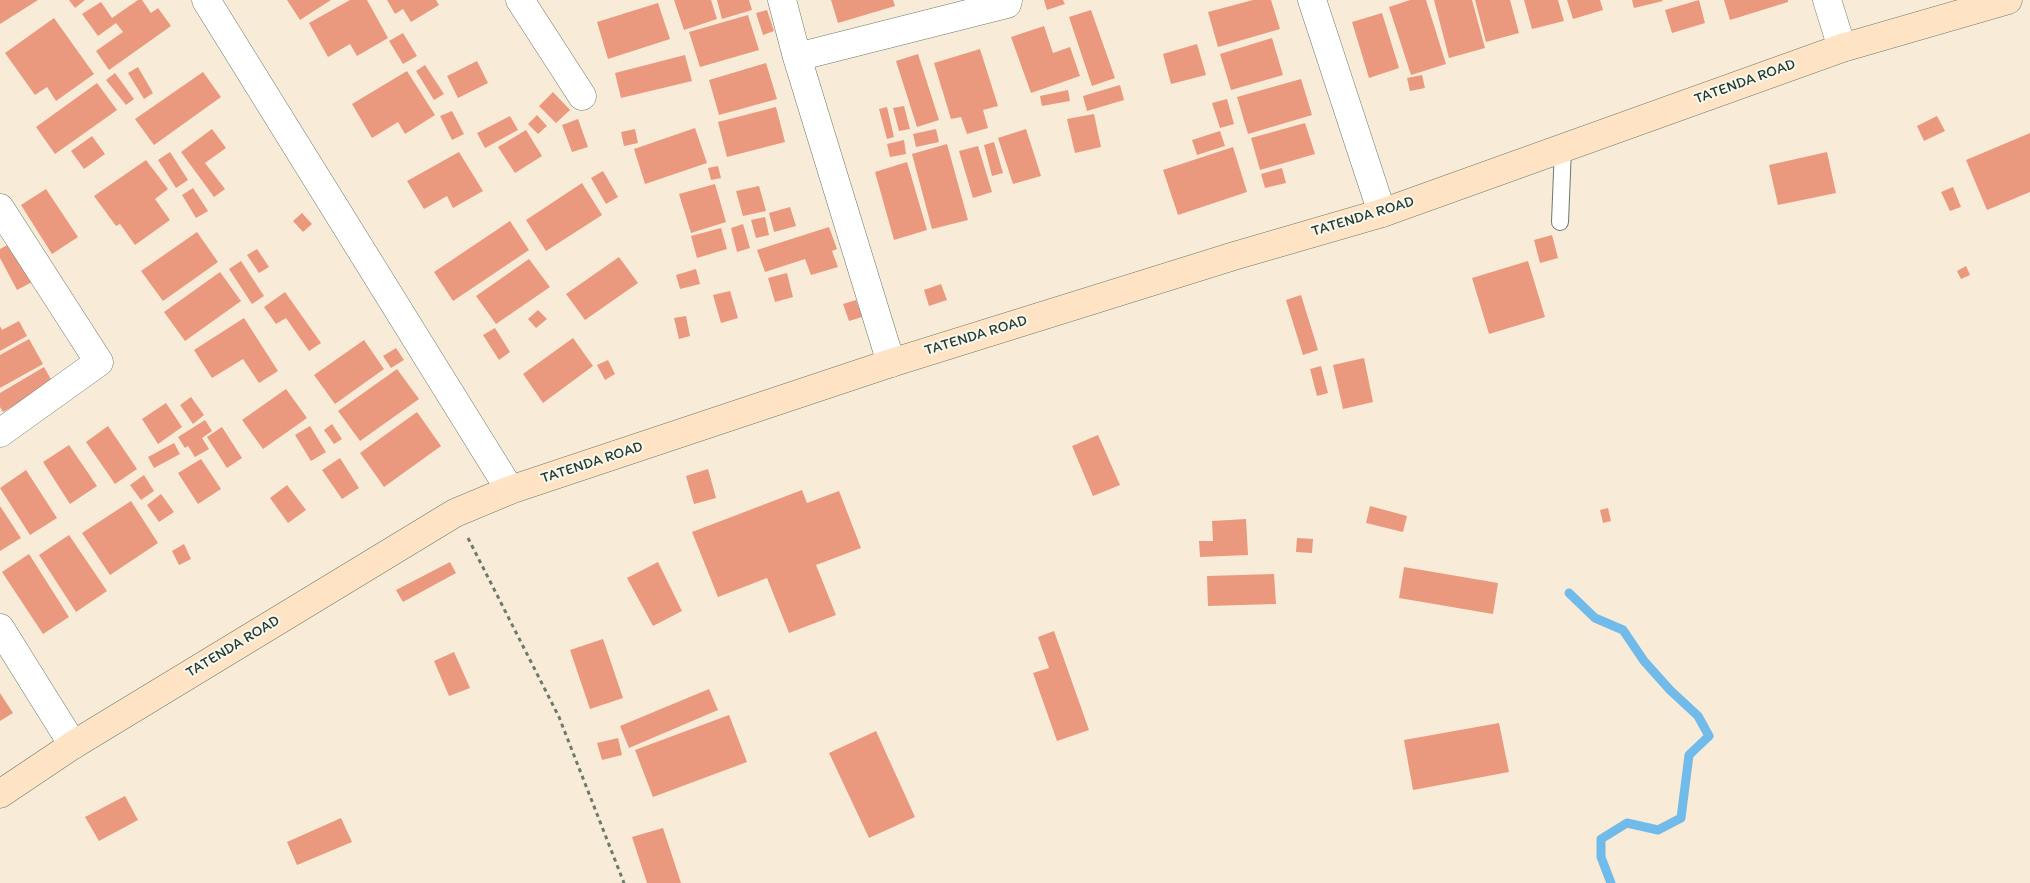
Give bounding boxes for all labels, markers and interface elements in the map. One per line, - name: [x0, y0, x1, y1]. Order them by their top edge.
- street label: TATENDA ROAD: [1692, 55, 1798, 109]
- street label: TATENDA ROAD: [1310, 193, 1416, 241]
- street label: TATENDA ROAD: [923, 312, 1029, 360]
- street label: TATENDA ROAD: [539, 438, 645, 488]
- street label: TATENDA ROAD: [183, 612, 283, 682]

